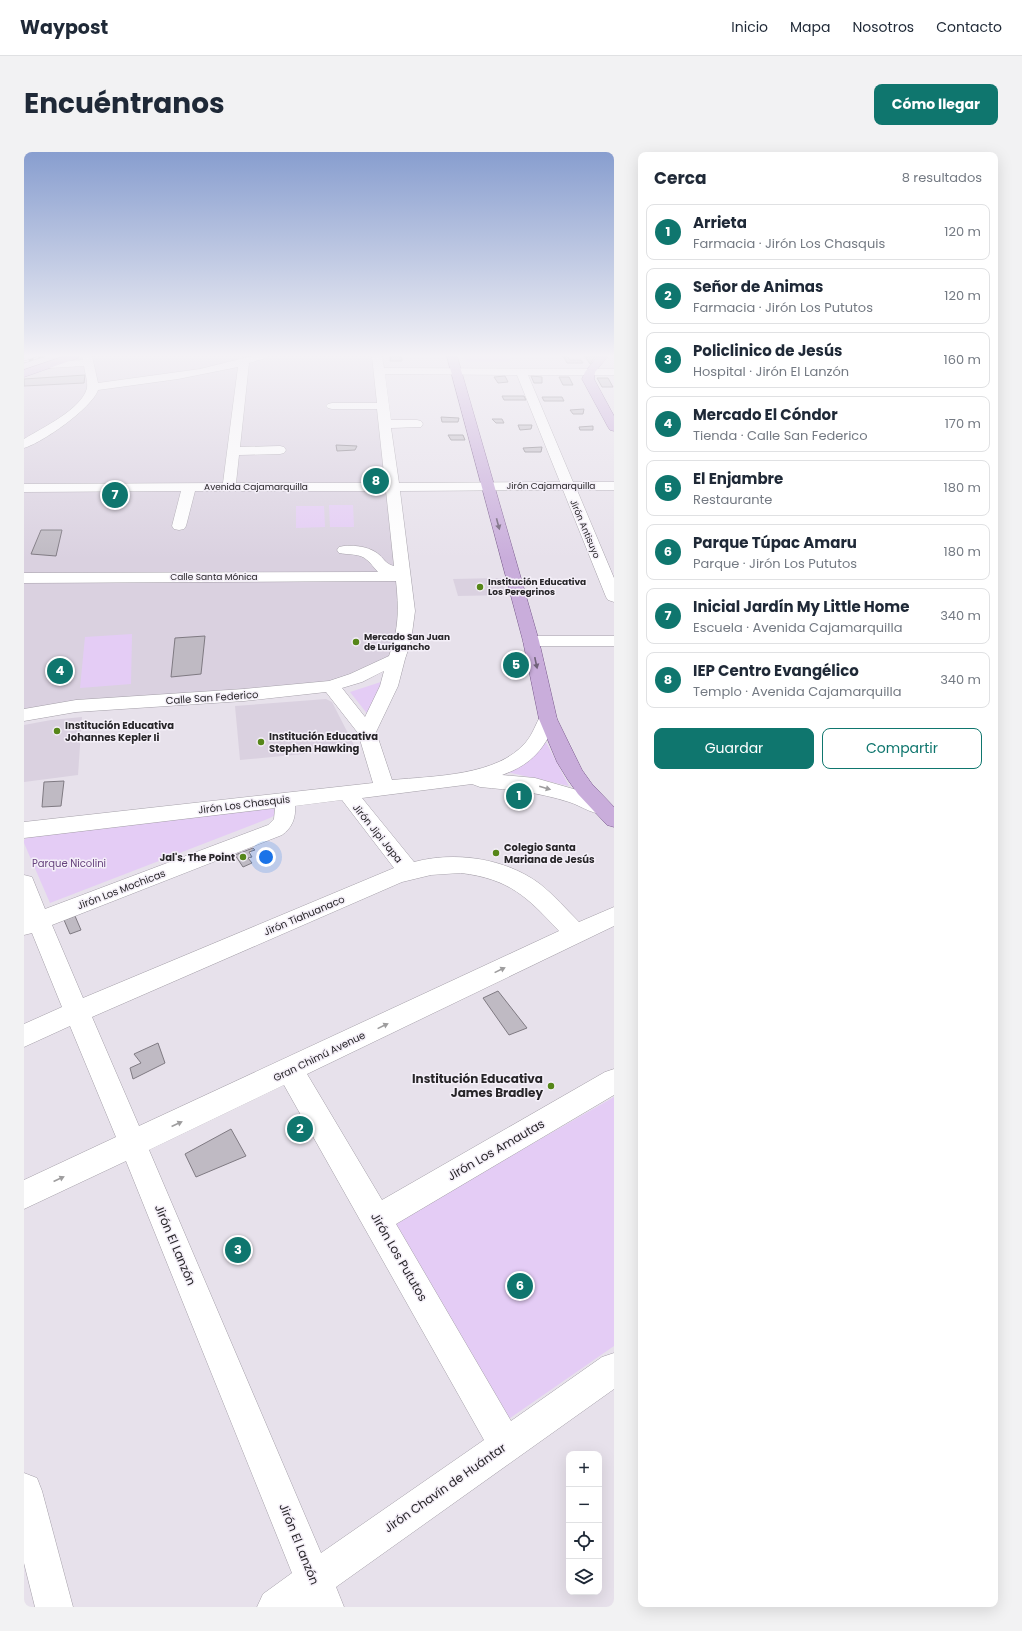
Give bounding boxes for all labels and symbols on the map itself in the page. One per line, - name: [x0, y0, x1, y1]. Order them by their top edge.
- pin: 8: [363, 466, 389, 496]
- pin: 7: [102, 480, 128, 510]
- street label: Jirón Cajamarquilla: [507, 480, 595, 492]
- street label: Avenida Cajamarquilla: [204, 481, 308, 493]
- street label: Jirón Antisuyo: [567, 498, 603, 560]
- one-way arrow: [495, 518, 501, 530]
- street label: Calle Santa Mónica: [170, 571, 258, 583]
- place label: Institución Educativa Los Peregrinos: [488, 576, 586, 598]
- marker: Institución Educativa Los Peregrinos: [475, 582, 485, 592]
- place label: Mercado San Juan de Lurigancho: [364, 631, 450, 653]
- marker: Mercado San Juan de Lurigancho: [351, 637, 361, 647]
- pin: 5: [503, 650, 529, 680]
- pin: 4: [47, 656, 73, 686]
- one-way arrow: [533, 657, 539, 669]
- street label: Calle San Federico: [165, 687, 259, 708]
- place label: Institución Educativa Johannes Kepler Ii: [65, 718, 174, 745]
- marker: Institución Educativa Johannes Kepler Ii: [52, 726, 62, 736]
- place label: Institución Educativa Stephen Hawking: [269, 729, 378, 756]
- marker: Institución Educativa Stephen Hawking: [256, 737, 266, 747]
- pin: 1: [506, 781, 532, 811]
- one-way arrow: [539, 785, 551, 791]
- street label: Jirón Los Chasquis: [197, 791, 291, 818]
- street label: Jirón Jipi Japa: [349, 801, 406, 866]
- place label: Colegio Santa Mariana de Jesús: [504, 840, 595, 867]
- your location: [256, 847, 276, 867]
- marker: Colegio Santa Mariana de Jesús: [491, 848, 501, 858]
- place label: Jal's, The Point: [159, 850, 235, 865]
- marker: Jal's, The Point: [238, 852, 248, 862]
- park label: Parque Nicolini: [32, 856, 106, 871]
- street label: Jirón Los Mochicas: [75, 866, 168, 913]
- street label: Jirón Tiahuanaco: [261, 892, 347, 939]
- one-way arrow: [494, 966, 506, 973]
- one-way arrow: [377, 1023, 389, 1029]
- street label: Gran Chimú Avenue: [271, 1028, 368, 1085]
- place label: Institución Educativa James Bradley: [412, 1070, 543, 1101]
- marker: Institución Educativa James Bradley: [546, 1081, 556, 1091]
- pin: 2: [287, 1114, 313, 1144]
- street label: Jirón Los Amautas: [444, 1115, 547, 1184]
- one-way arrow: [171, 1121, 183, 1127]
- one-way arrow: [54, 1176, 65, 1182]
- street label: Jirón El Lanzón: [151, 1202, 200, 1288]
- street label: Jirón Los Pututos: [367, 1209, 432, 1304]
- pin: 3: [225, 1235, 251, 1265]
- pin: 6: [507, 1271, 533, 1301]
- street label: Jirón Chavín de Huántar: [380, 1439, 510, 1536]
- street label: Jirón El Lanzón: [275, 1501, 324, 1587]

